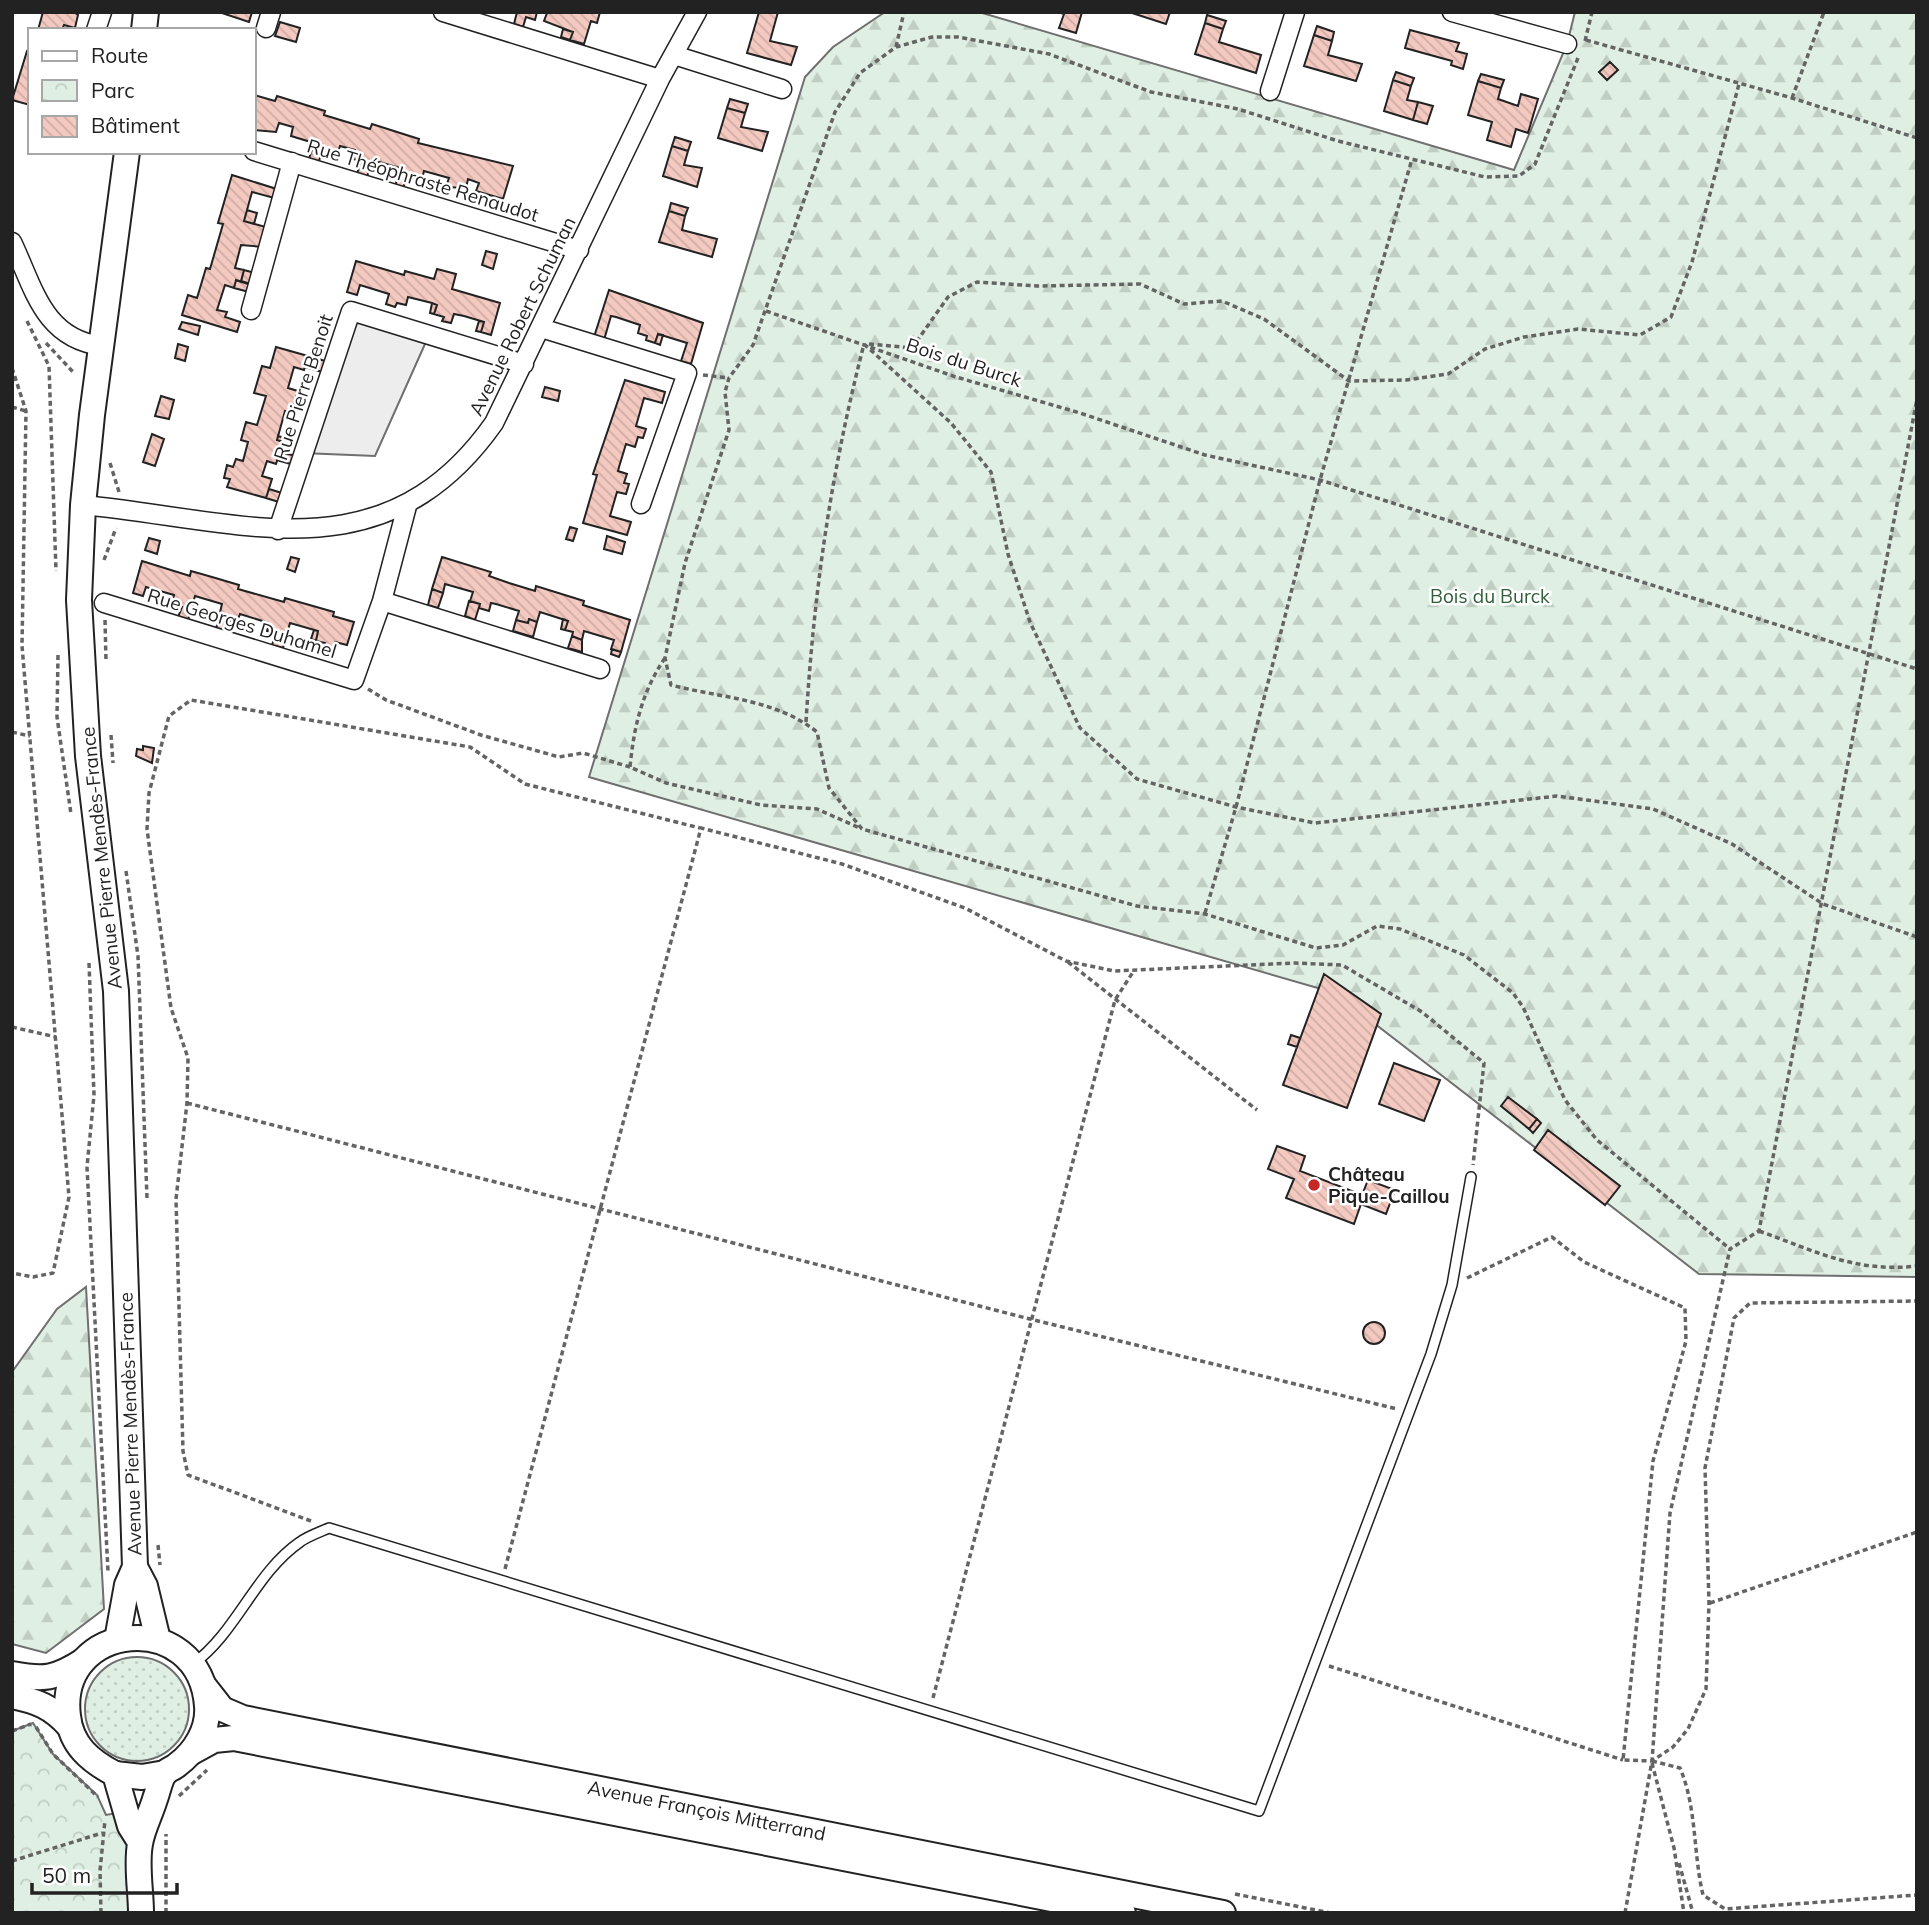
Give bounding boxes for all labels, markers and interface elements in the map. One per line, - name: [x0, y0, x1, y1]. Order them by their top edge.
- legend: [28, 28, 256, 154]
- text: Route: [91, 42, 148, 68]
- text: Parc: [91, 77, 135, 103]
- text: Bâtiment: [91, 112, 180, 138]
- street label: Rue Théophraste Renaudot: [304, 133, 542, 227]
- street label: Avenue Robert Schuman: [463, 213, 581, 419]
- street label: Rue Pierre Benoit: [268, 311, 338, 463]
- street label: Bois du Burck: [903, 332, 1025, 392]
- street label: Rue Georges Duhamel: [144, 583, 340, 663]
- park label: Bois du Burck: [1430, 584, 1550, 608]
- street label: Avenue Pierre Mendès-France: [75, 726, 127, 990]
- place label: Château Pique-Caillou: [1328, 1162, 1450, 1208]
- marker: Château Pique-Caillou: [1306, 1177, 1322, 1193]
- street label: Avenue Pierre Mendès-France: [113, 1292, 147, 1556]
- street label: Avenue François Mitterrand: [586, 1775, 828, 1846]
- scale bar: [32, 1852, 177, 1896]
- text: 50 m: [42, 1862, 91, 1888]

